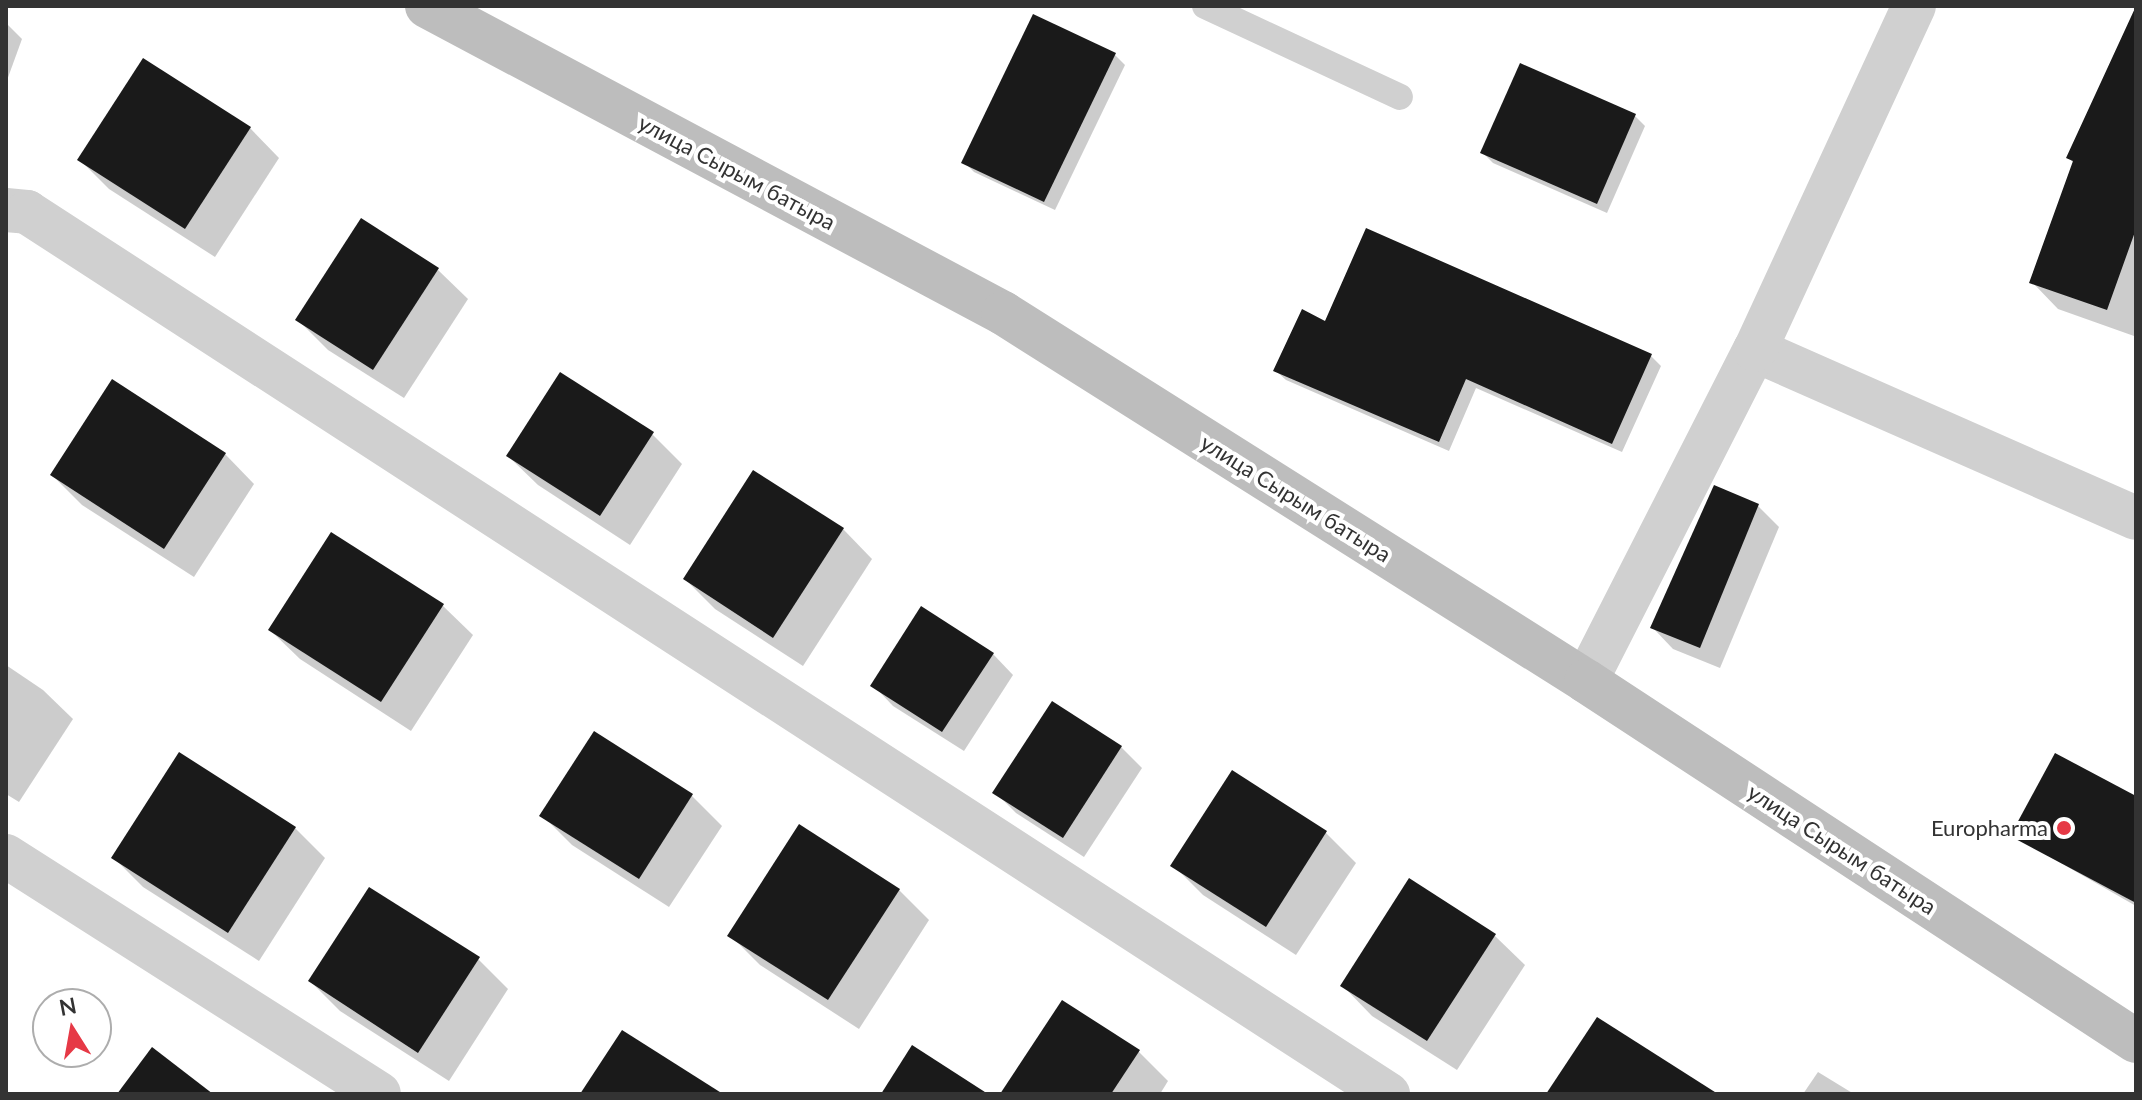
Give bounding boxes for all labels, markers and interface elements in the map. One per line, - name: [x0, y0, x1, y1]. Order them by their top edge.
- street label: улица Сырым батыра: [634, 109, 840, 235]
- street label: улица Сырым батыра: [1196, 429, 1396, 567]
- street label: улица Сырым батыра: [1743, 778, 1941, 920]
- place label: Europharma: [1931, 815, 2048, 841]
- marker: Europharma: [2055, 819, 2073, 837]
- north arrow: [32, 988, 112, 1068]
- text: N: [57, 991, 79, 1021]

